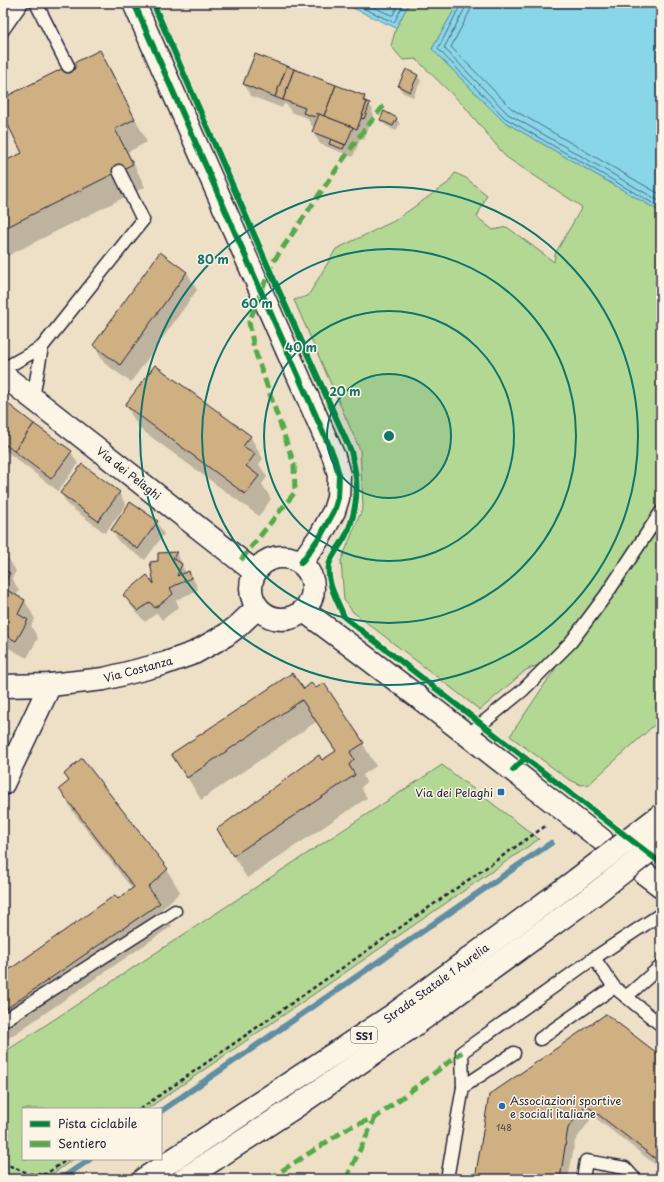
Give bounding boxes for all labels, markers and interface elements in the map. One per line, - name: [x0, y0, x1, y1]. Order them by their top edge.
- text: 80 m: [197, 250, 229, 268]
- text: 60 m: [241, 294, 273, 312]
- text: 40 m: [285, 338, 317, 356]
- text: 20 m: [329, 382, 361, 400]
- centre of rings: [382, 429, 396, 443]
- street label: Via dei Pelaghi: [93, 442, 165, 504]
- street label: Via Costanza: [102, 652, 174, 686]
- place label: Via dei Pelaghi: [415, 784, 493, 801]
- marker: Via dei Pelaghi: [496, 787, 506, 797]
- street label: Strada Statale 1 Aurelia: [380, 939, 493, 1027]
- road number: SS1: [351, 1027, 377, 1043]
- place label: Associazioni sportive e sociali italiane: [510, 1092, 621, 1122]
- marker: Associazioni sportive e sociali italiane: [497, 1101, 507, 1111]
- legend: [22, 1108, 162, 1160]
- text: Pista ciclabile: [58, 1114, 138, 1132]
- house number: 148: [496, 1120, 512, 1134]
- text: Sentiero: [58, 1134, 107, 1152]

